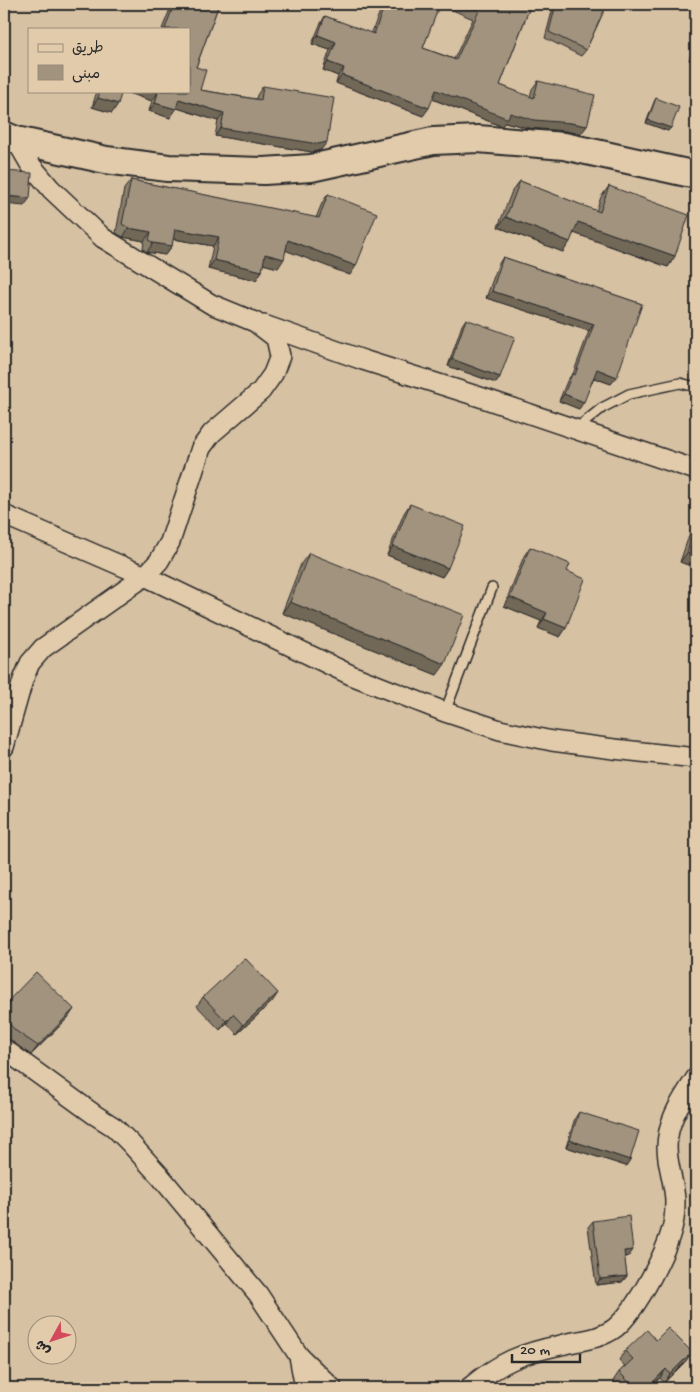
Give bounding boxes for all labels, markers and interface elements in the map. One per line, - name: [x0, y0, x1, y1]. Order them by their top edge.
- legend: [28, 28, 190, 92]
- text: طريق: [72, 40, 104, 58]
- text: مبنى: [72, 66, 100, 84]
- north arrow: [28, 1314, 78, 1364]
- scale bar: [512, 1332, 580, 1364]
- text: ش: [32, 1335, 55, 1358]
- text: 20 m: [520, 1342, 550, 1360]

